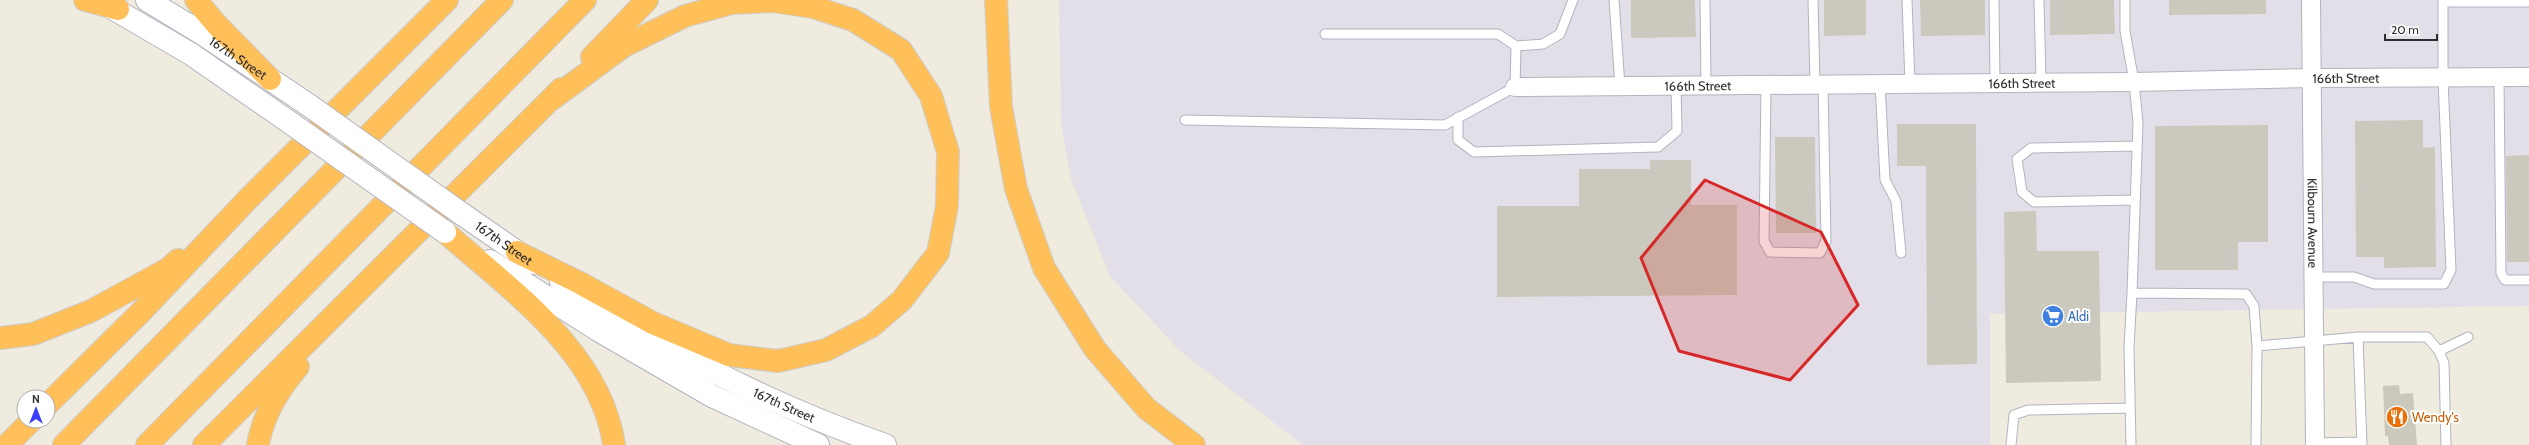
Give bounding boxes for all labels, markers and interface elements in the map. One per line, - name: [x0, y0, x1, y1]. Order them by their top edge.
- scale bar: [2385, 16, 2437, 42]
- text: 20 m: [2391, 22, 2419, 37]
- street label: 167th Street: [206, 33, 271, 83]
- street label: 166th Street: [2312, 70, 2380, 86]
- street label: 166th Street: [1988, 75, 2056, 91]
- street label: 166th Street: [1665, 77, 1732, 94]
- street label: Kilbourn Avenue: [2305, 178, 2321, 269]
- street label: 167th Street: [472, 218, 536, 269]
- supermarket icon: Aldi: [2040, 303, 2066, 329]
- place label: Aldi: [2068, 308, 2089, 324]
- street label: 167th Street: [751, 384, 818, 426]
- north arrow: [16, 389, 56, 429]
- text: N: [32, 392, 40, 406]
- restaurant icon: Wendy's: [2384, 404, 2410, 430]
- place label: Wendy's: [2412, 409, 2460, 425]

